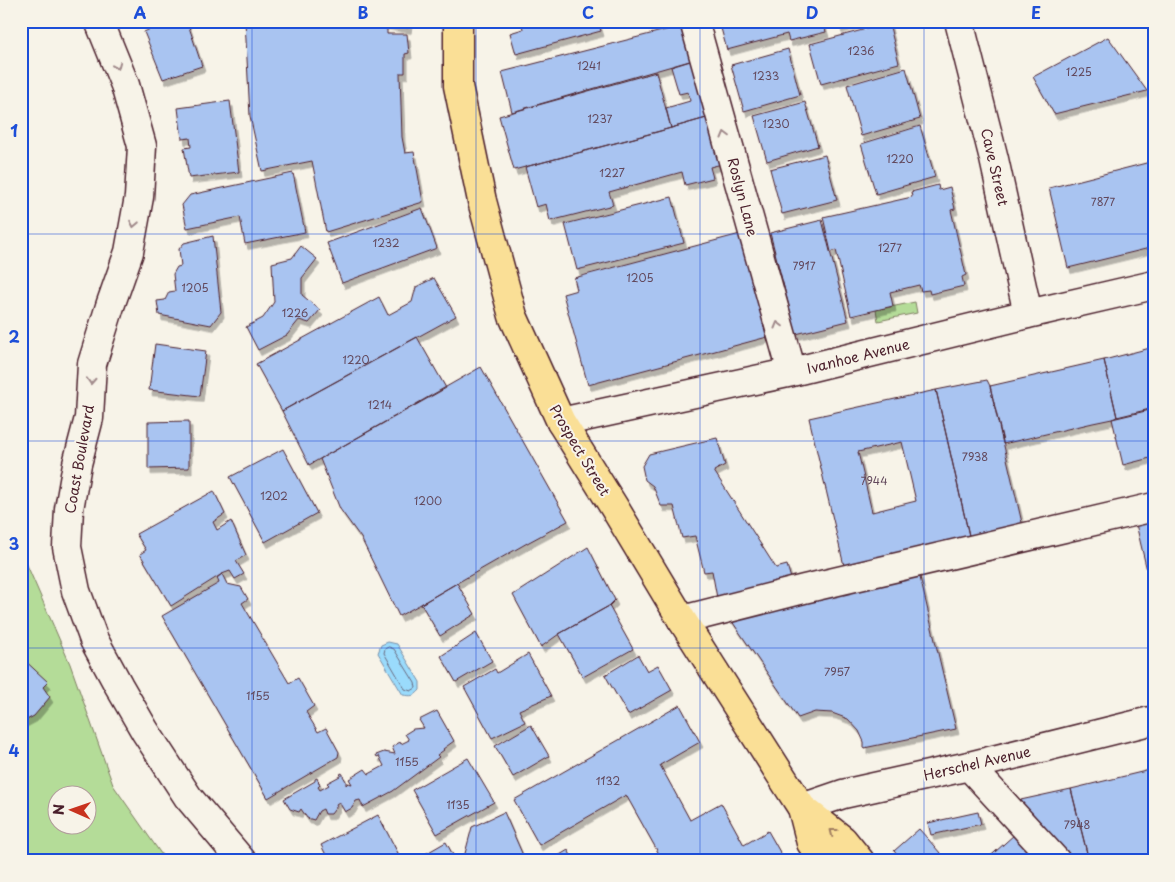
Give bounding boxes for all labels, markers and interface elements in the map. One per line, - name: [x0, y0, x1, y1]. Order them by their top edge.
- text: A: [134, 0, 147, 24]
- text: B: [358, 0, 369, 24]
- text: C: [582, 0, 594, 24]
- text: D: [806, 0, 818, 24]
- text: E: [1031, 0, 1041, 24]
- house number: 1236: [848, 42, 874, 59]
- house number: 1241: [577, 57, 601, 74]
- one-way arrow: [111, 62, 121, 70]
- house number: 1225: [1066, 63, 1092, 80]
- house number: 1233: [753, 67, 779, 84]
- house number: 1237: [588, 110, 613, 127]
- house number: 1230: [762, 115, 790, 132]
- text: 1: [10, 118, 18, 142]
- street label: Cave Street: [976, 126, 1014, 208]
- one-way arrow: [721, 131, 731, 139]
- house number: 1220: [886, 150, 914, 167]
- street label: Roslyn Lane: [722, 155, 764, 239]
- house number: 1227: [599, 164, 625, 181]
- house number: 7877: [1091, 193, 1115, 210]
- one-way arrow: [129, 220, 140, 229]
- house number: 1232: [372, 234, 400, 251]
- house number: 1277: [878, 239, 902, 256]
- house number: 7917: [792, 257, 816, 274]
- house number: 1205: [627, 269, 653, 286]
- house number: 1205: [182, 279, 208, 296]
- house number: 1226: [282, 304, 308, 321]
- one-way arrow: [773, 321, 784, 330]
- text: 2: [8, 324, 20, 348]
- street label: Ivanhoe Avenue: [805, 333, 912, 379]
- house number: 1220: [342, 351, 370, 368]
- one-way arrow: [86, 377, 97, 385]
- house number: 1214: [368, 396, 392, 413]
- street label: Prospect Street: [544, 400, 616, 500]
- street label: Coast Boulevard: [59, 403, 99, 515]
- house number: 7938: [962, 448, 988, 465]
- house number: 7944: [861, 472, 887, 489]
- house number: 1202: [260, 487, 288, 504]
- house number: 1200: [414, 492, 442, 509]
- text: 3: [9, 531, 19, 555]
- house number: 7957: [824, 663, 850, 680]
- house number: 1155: [246, 687, 270, 704]
- text: 4: [9, 738, 20, 762]
- street label: Herschel Avenue: [921, 740, 1033, 786]
- house number: 1155: [395, 753, 419, 770]
- house number: 1132: [596, 772, 620, 789]
- north arrow: [48, 784, 98, 834]
- house number: 1135: [446, 796, 470, 813]
- text: N: [48, 804, 69, 815]
- house number: 7948: [1064, 816, 1090, 833]
- one-way arrow: [830, 830, 839, 838]

